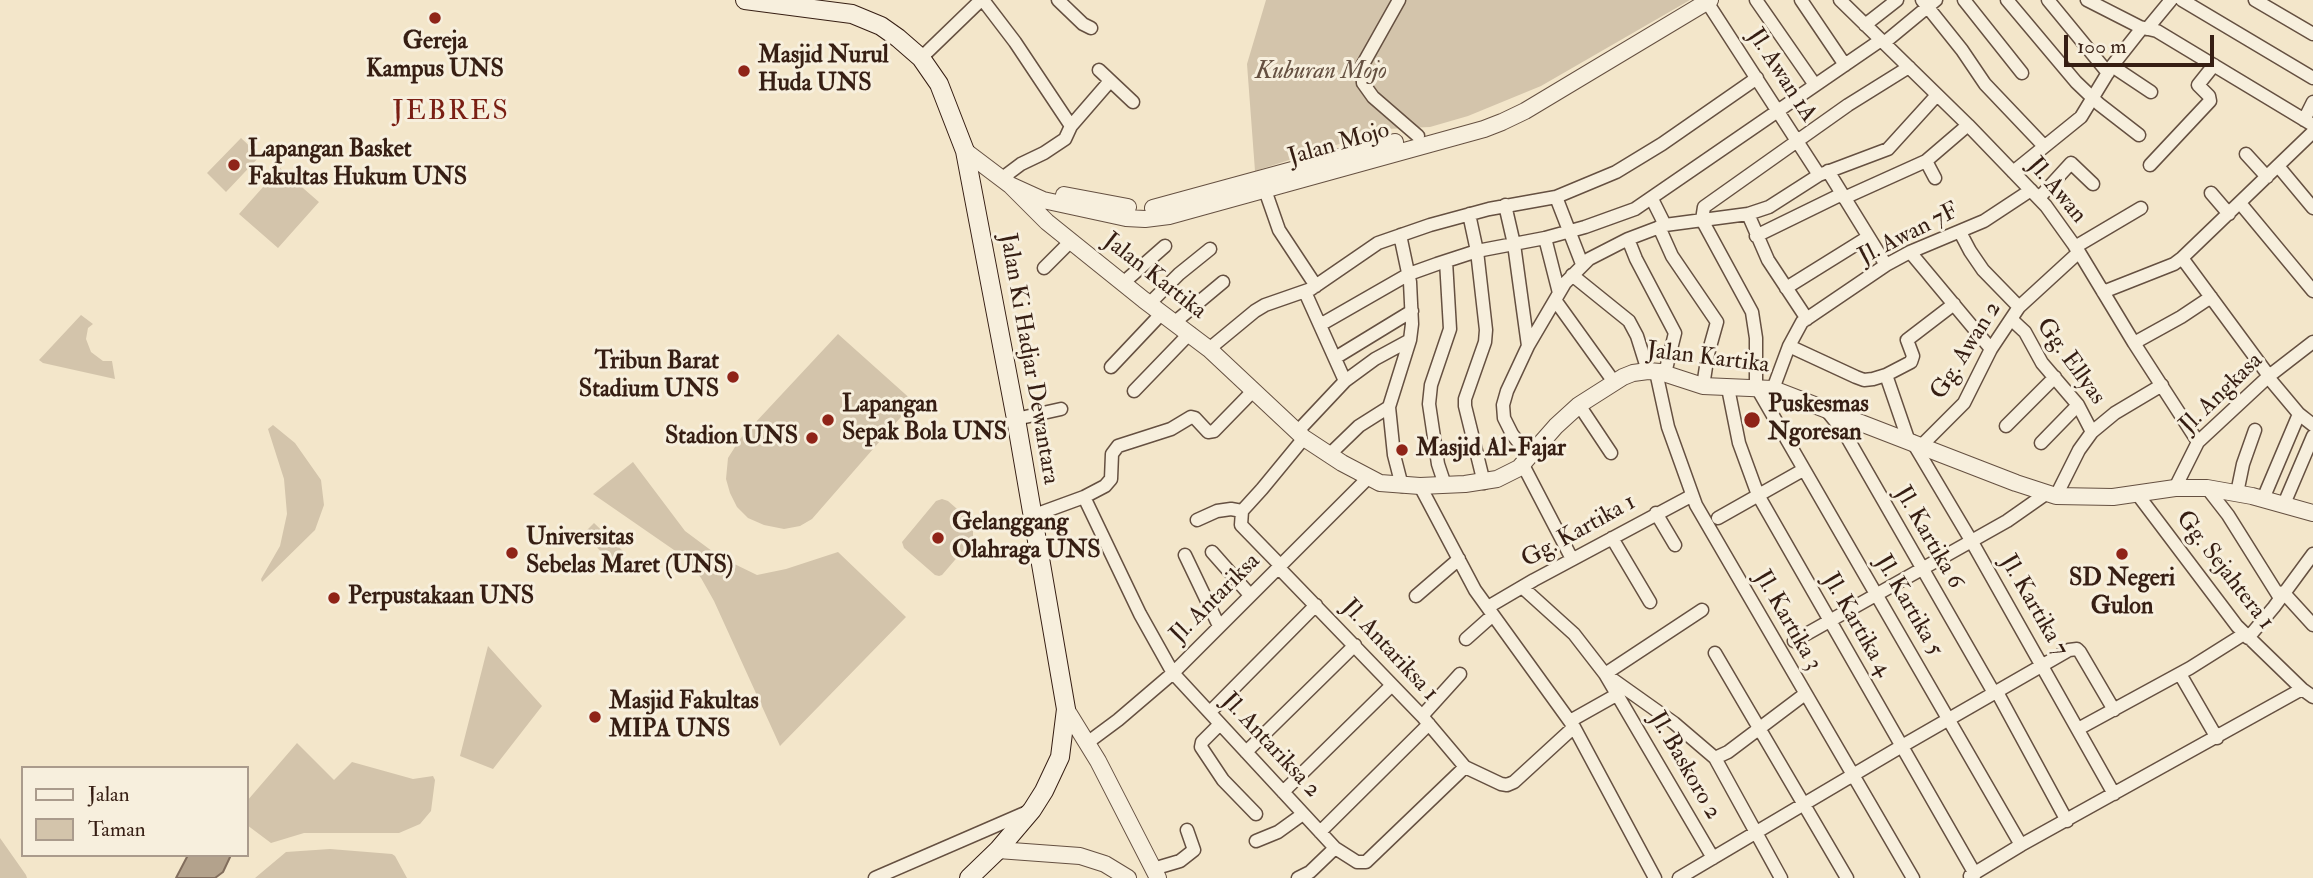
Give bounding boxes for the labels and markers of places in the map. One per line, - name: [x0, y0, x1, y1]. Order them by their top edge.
- marker: Gereja Kampus UNS: [427, 10, 443, 26]
- place label: Gereja Kampus UNS: [366, 29, 504, 85]
- place label: Masjid Nurul Huda UNS: [758, 43, 889, 99]
- marker: Masjid Nurul Huda UNS: [736, 63, 752, 79]
- place label: Lapangan Basket Fakultas Hukum UNS: [248, 137, 467, 193]
- marker: Lapangan Basket Fakultas Hukum UNS: [226, 157, 242, 173]
- place label: Tribun Barat Stadium UNS: [579, 349, 719, 405]
- marker: Tribun Barat Stadium UNS: [725, 369, 741, 385]
- place label: Lapangan Sepak Bola UNS: [842, 392, 1007, 448]
- place label: Puskesmas Ngoresan: [1768, 392, 1869, 448]
- marker: Puskesmas Ngoresan: [1742, 410, 1762, 430]
- marker: Lapangan Sepak Bola UNS: [820, 412, 836, 428]
- place label: Stadion UNS: [665, 424, 798, 452]
- marker: Stadion UNS: [804, 430, 820, 446]
- place label: Masjid Al-Fajar: [1416, 436, 1566, 464]
- marker: Masjid Al-Fajar: [1394, 442, 1410, 458]
- place label: Gelanggang Olahraga UNS: [952, 510, 1100, 566]
- place label: Universitas Sebelas Maret (UNS): [526, 525, 733, 581]
- marker: Gelanggang Olahraga UNS: [930, 530, 946, 546]
- marker: Universitas Sebelas Maret (UNS): [504, 545, 520, 561]
- marker: SD Negeri Gulon: [2114, 546, 2130, 562]
- place label: SD Negeri Gulon: [2069, 566, 2175, 622]
- place label: Perpustakaan UNS: [348, 584, 534, 612]
- marker: Perpustakaan UNS: [326, 590, 342, 606]
- place label: Masjid Fakultas MIPA UNS: [609, 689, 759, 745]
- marker: Masjid Fakultas MIPA UNS: [587, 709, 603, 725]

